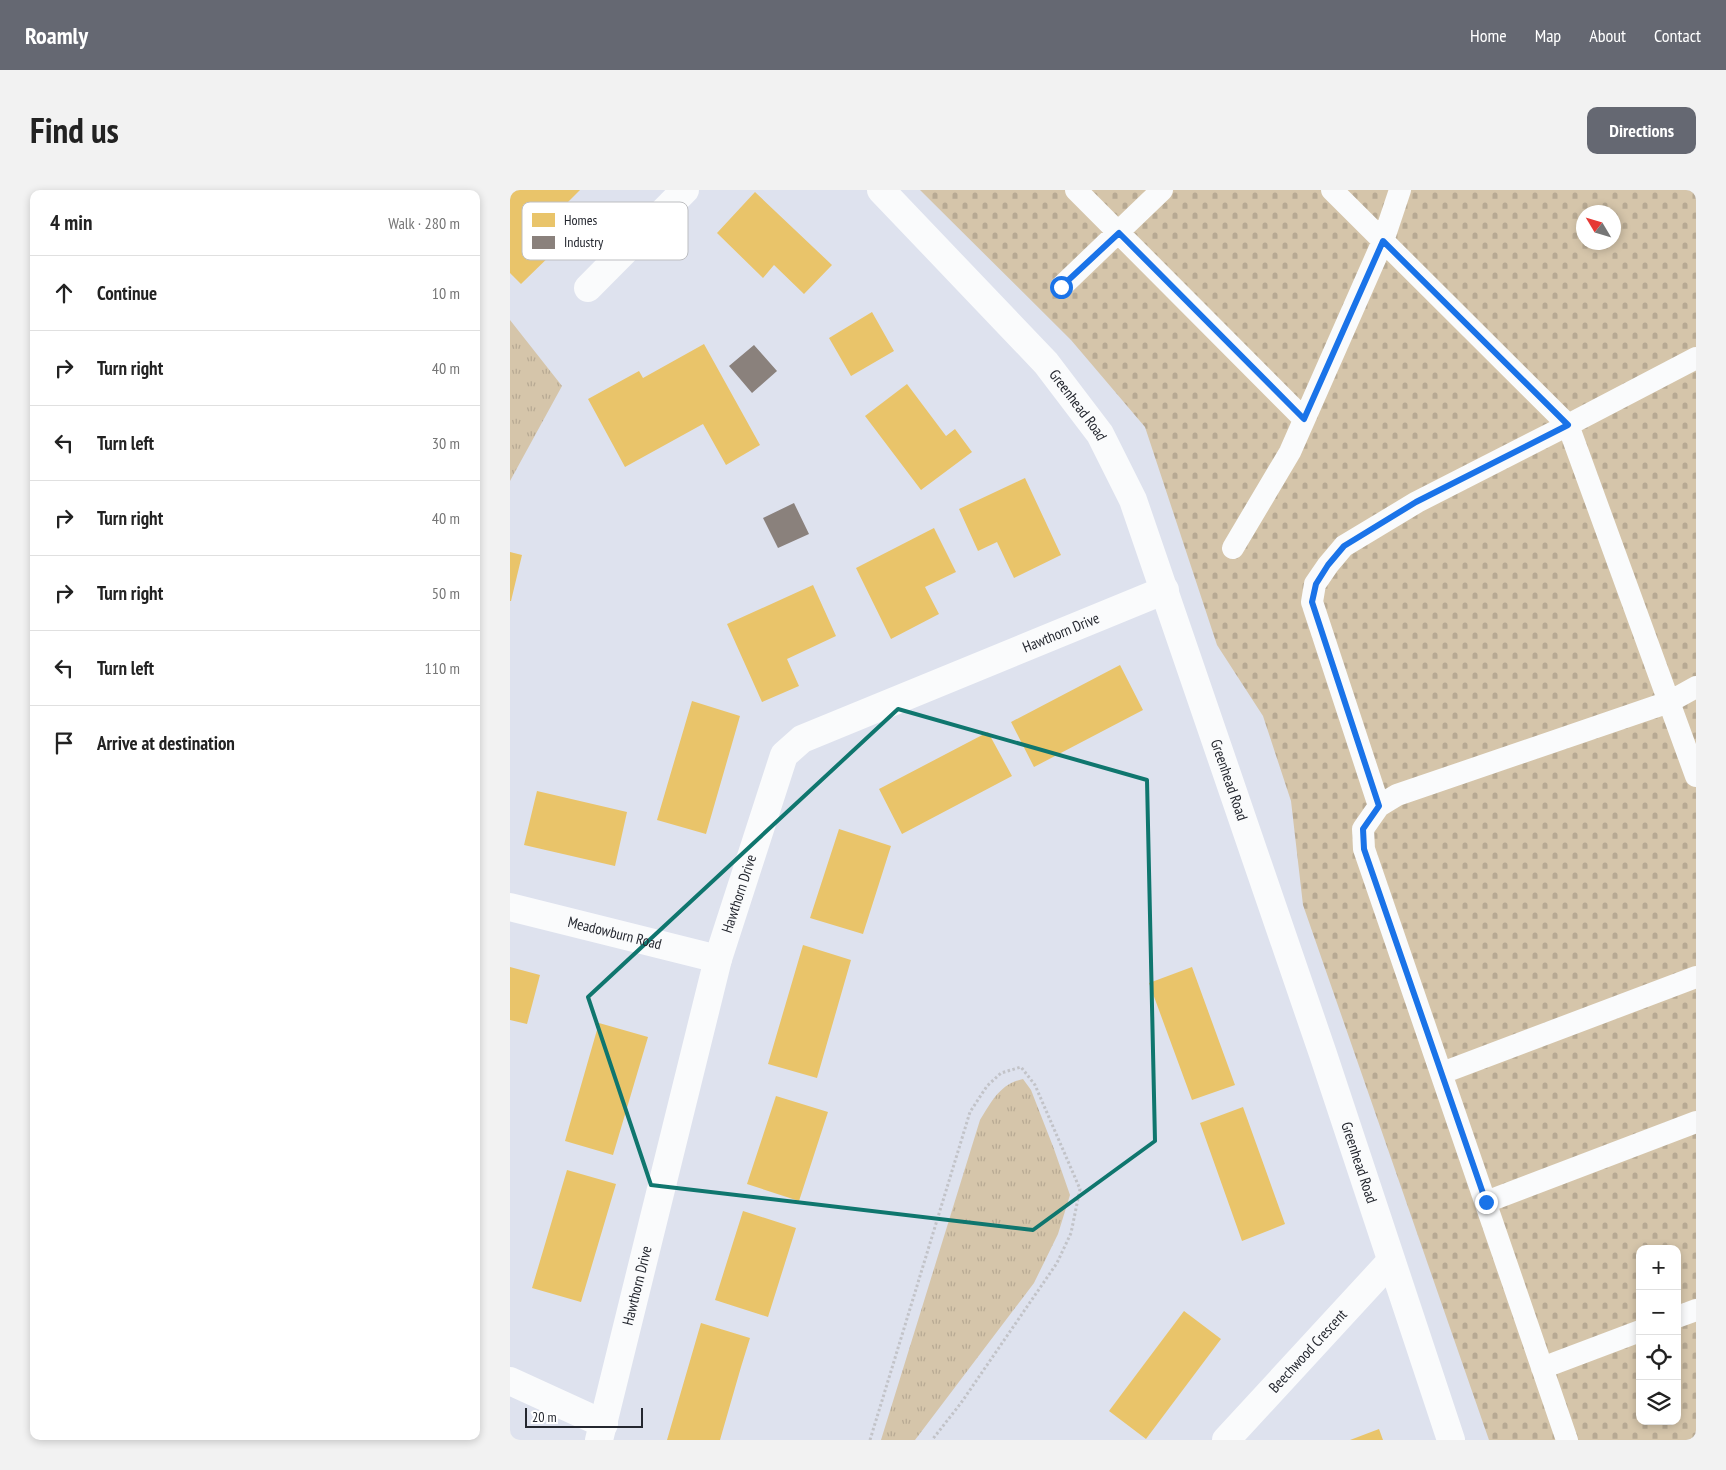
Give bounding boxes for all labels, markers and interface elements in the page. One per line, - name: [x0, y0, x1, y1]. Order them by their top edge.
- text: Roamly: [25, 20, 88, 51]
- text: Home: [1470, 24, 1507, 47]
- text: Map: [1535, 24, 1561, 47]
- text: About: [1589, 24, 1626, 47]
- text: Contact: [1654, 24, 1701, 47]
- text: Find us: [30, 107, 119, 153]
- button: Directions: [1587, 107, 1696, 154]
- legend: [522, 202, 688, 260]
- north arrow: [1576, 205, 1621, 250]
- text: 4 min: [50, 209, 92, 236]
- text: Homes: [564, 211, 597, 229]
- text: Walk · 280 m: [388, 213, 460, 233]
- text: Industry: [564, 233, 604, 251]
- route start: [1050, 276, 1073, 299]
- icon: ahead: [50, 279, 78, 307]
- text: Continue: [97, 281, 157, 305]
- text: 10 m: [432, 283, 460, 303]
- icon: right: [50, 354, 78, 382]
- text: Turn right: [97, 356, 163, 380]
- text: 40 m: [432, 358, 460, 378]
- street label: Greenhead Road: [1045, 365, 1112, 443]
- icon: left: [50, 429, 78, 457]
- text: Turn left: [97, 431, 154, 455]
- text: 30 m: [432, 433, 460, 453]
- icon: right: [50, 504, 78, 532]
- text: Turn right: [97, 506, 163, 530]
- text: 40 m: [432, 508, 460, 528]
- icon: right: [50, 579, 78, 607]
- text: Turn right: [97, 581, 163, 605]
- text: 50 m: [432, 583, 460, 603]
- street label: Hawthorn Drive: [1020, 608, 1102, 656]
- icon: left: [50, 654, 78, 682]
- text: Turn left: [97, 656, 154, 680]
- text: 110 m: [425, 658, 460, 678]
- icon: arrive: [50, 729, 78, 757]
- text: Arrive at destination: [97, 731, 235, 755]
- street label: Greenhead Road: [1207, 737, 1252, 823]
- street label: Hawthorn Drive: [717, 852, 760, 935]
- street label: Meadowburn Road: [566, 912, 664, 954]
- street label: Greenhead Road: [1337, 1119, 1382, 1205]
- route end: [1475, 1191, 1498, 1214]
- street label: Hawthorn Drive: [618, 1244, 656, 1327]
- map controls: [1636, 1245, 1681, 1425]
- button: +: [1636, 1245, 1681, 1290]
- button: −: [1636, 1290, 1681, 1335]
- street label: Beechwood Crescent: [1265, 1305, 1351, 1396]
- button: locate: [1636, 1335, 1681, 1380]
- button: layers: [1636, 1380, 1681, 1425]
- scale bar: [525, 1405, 642, 1428]
- text: 20 m: [532, 1408, 557, 1426]

